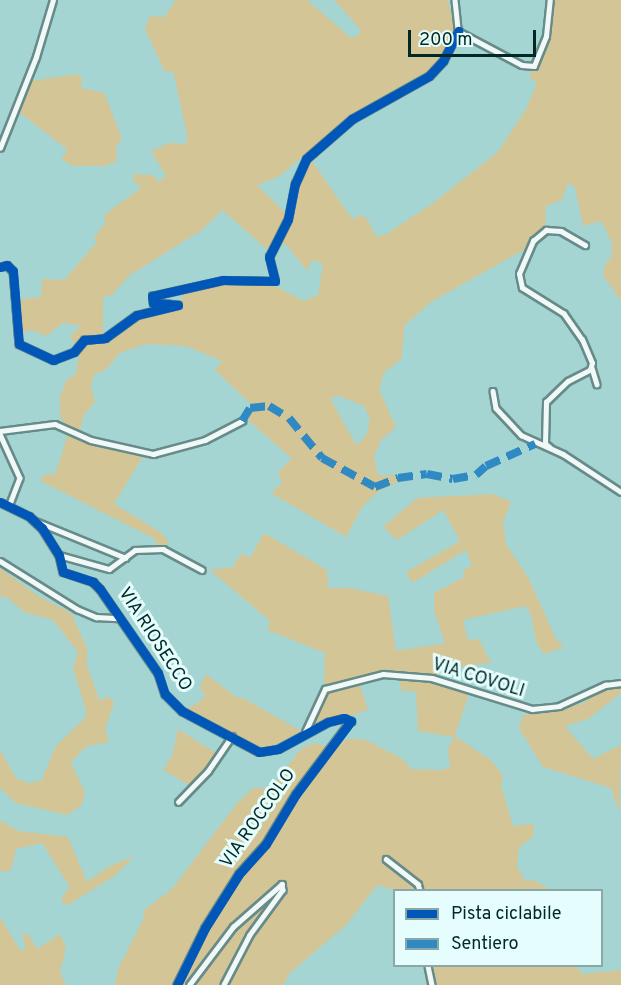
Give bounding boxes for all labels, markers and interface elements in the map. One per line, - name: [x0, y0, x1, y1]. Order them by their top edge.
- scale bar: [411, 18, 538, 56]
- text: 200 m: [419, 29, 472, 52]
- street label: VIA RIOSECCO: [112, 584, 196, 696]
- street label: VIA COVOLI: [429, 655, 527, 703]
- street label: VIA ROCCOLO: [217, 765, 301, 873]
- legend: [393, 889, 603, 967]
- text: Pista ciclabile: [451, 903, 561, 926]
- text: Sentiero: [451, 933, 519, 956]

